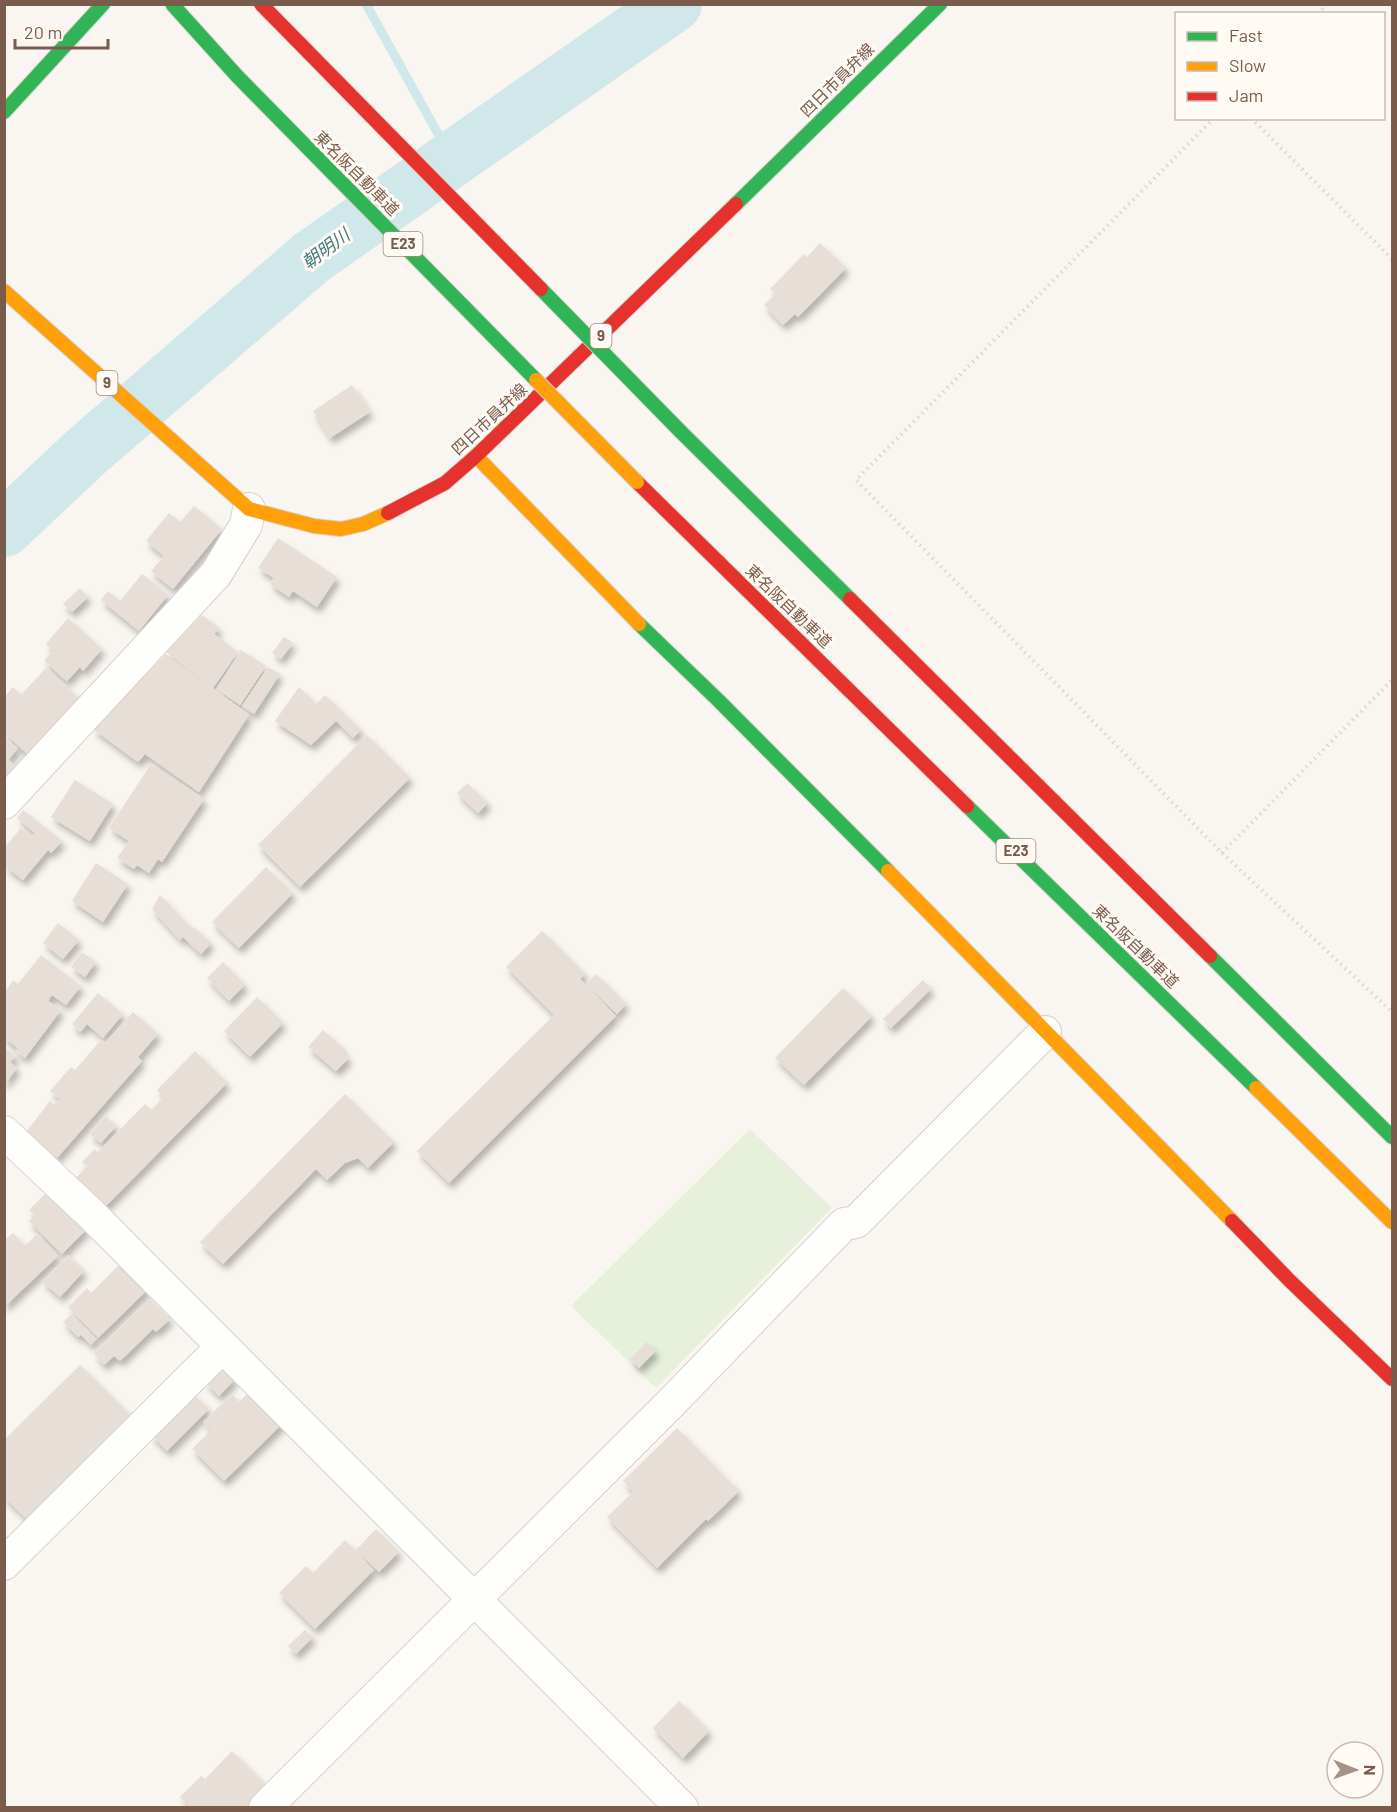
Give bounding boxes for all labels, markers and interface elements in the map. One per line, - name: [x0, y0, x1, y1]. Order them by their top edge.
- scale bar: [15, 12, 108, 50]
- legend: [1175, 12, 1385, 120]
- text: 20 m: [24, 21, 62, 43]
- text: Fast: [1229, 24, 1263, 46]
- street label: 四日市員弁線: [796, 39, 877, 120]
- text: Slow: [1229, 54, 1266, 76]
- text: Jam: [1229, 84, 1263, 106]
- street label: 東名阪自動車道: [311, 126, 404, 219]
- water label: 朝明川: [297, 222, 355, 273]
- road number: E23: [384, 232, 422, 256]
- road number: 9: [590, 324, 612, 348]
- road number: 9: [96, 371, 118, 395]
- street label: 四日市員弁線: [447, 379, 530, 458]
- street label: 東名阪自動車道: [742, 560, 836, 651]
- road number: E23: [996, 839, 1036, 863]
- street label: 東名阪自動車道: [1089, 900, 1183, 991]
- north arrow: [1325, 1740, 1385, 1800]
- text: N: [1361, 1765, 1380, 1776]

